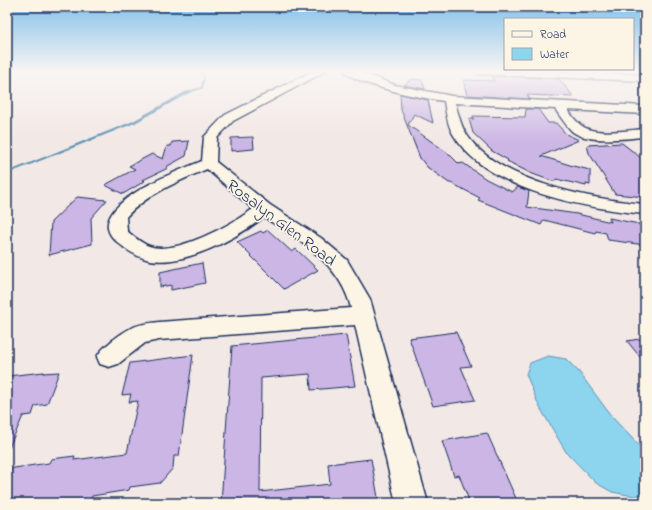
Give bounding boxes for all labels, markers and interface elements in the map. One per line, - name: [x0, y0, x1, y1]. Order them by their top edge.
- legend: [504, 18, 634, 70]
- text: Road: [540, 26, 566, 44]
- text: Water: [540, 46, 569, 64]
- street label: Rosalyn Glen Road: [220, 174, 342, 274]

